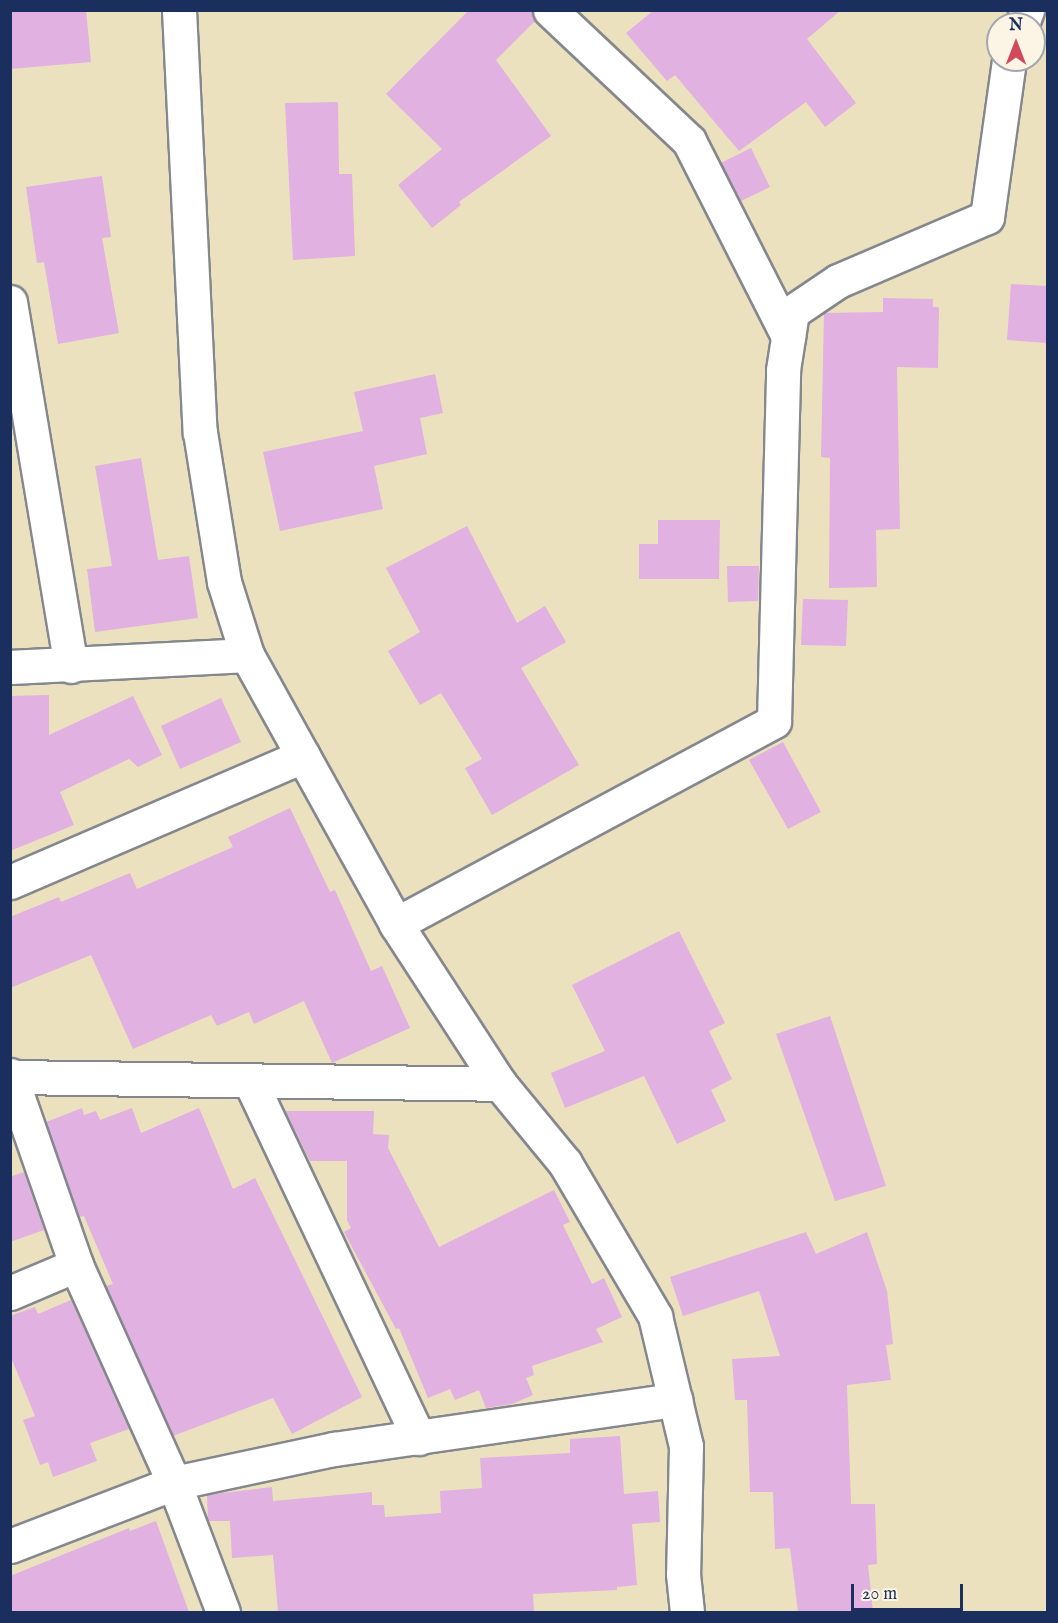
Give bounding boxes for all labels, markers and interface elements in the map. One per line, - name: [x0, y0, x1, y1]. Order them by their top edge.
- north arrow: [986, 12, 1046, 72]
- text: N: [1009, 16, 1023, 36]
- scale bar: [854, 1572, 966, 1610]
- text: 20 m: [862, 1583, 897, 1606]

